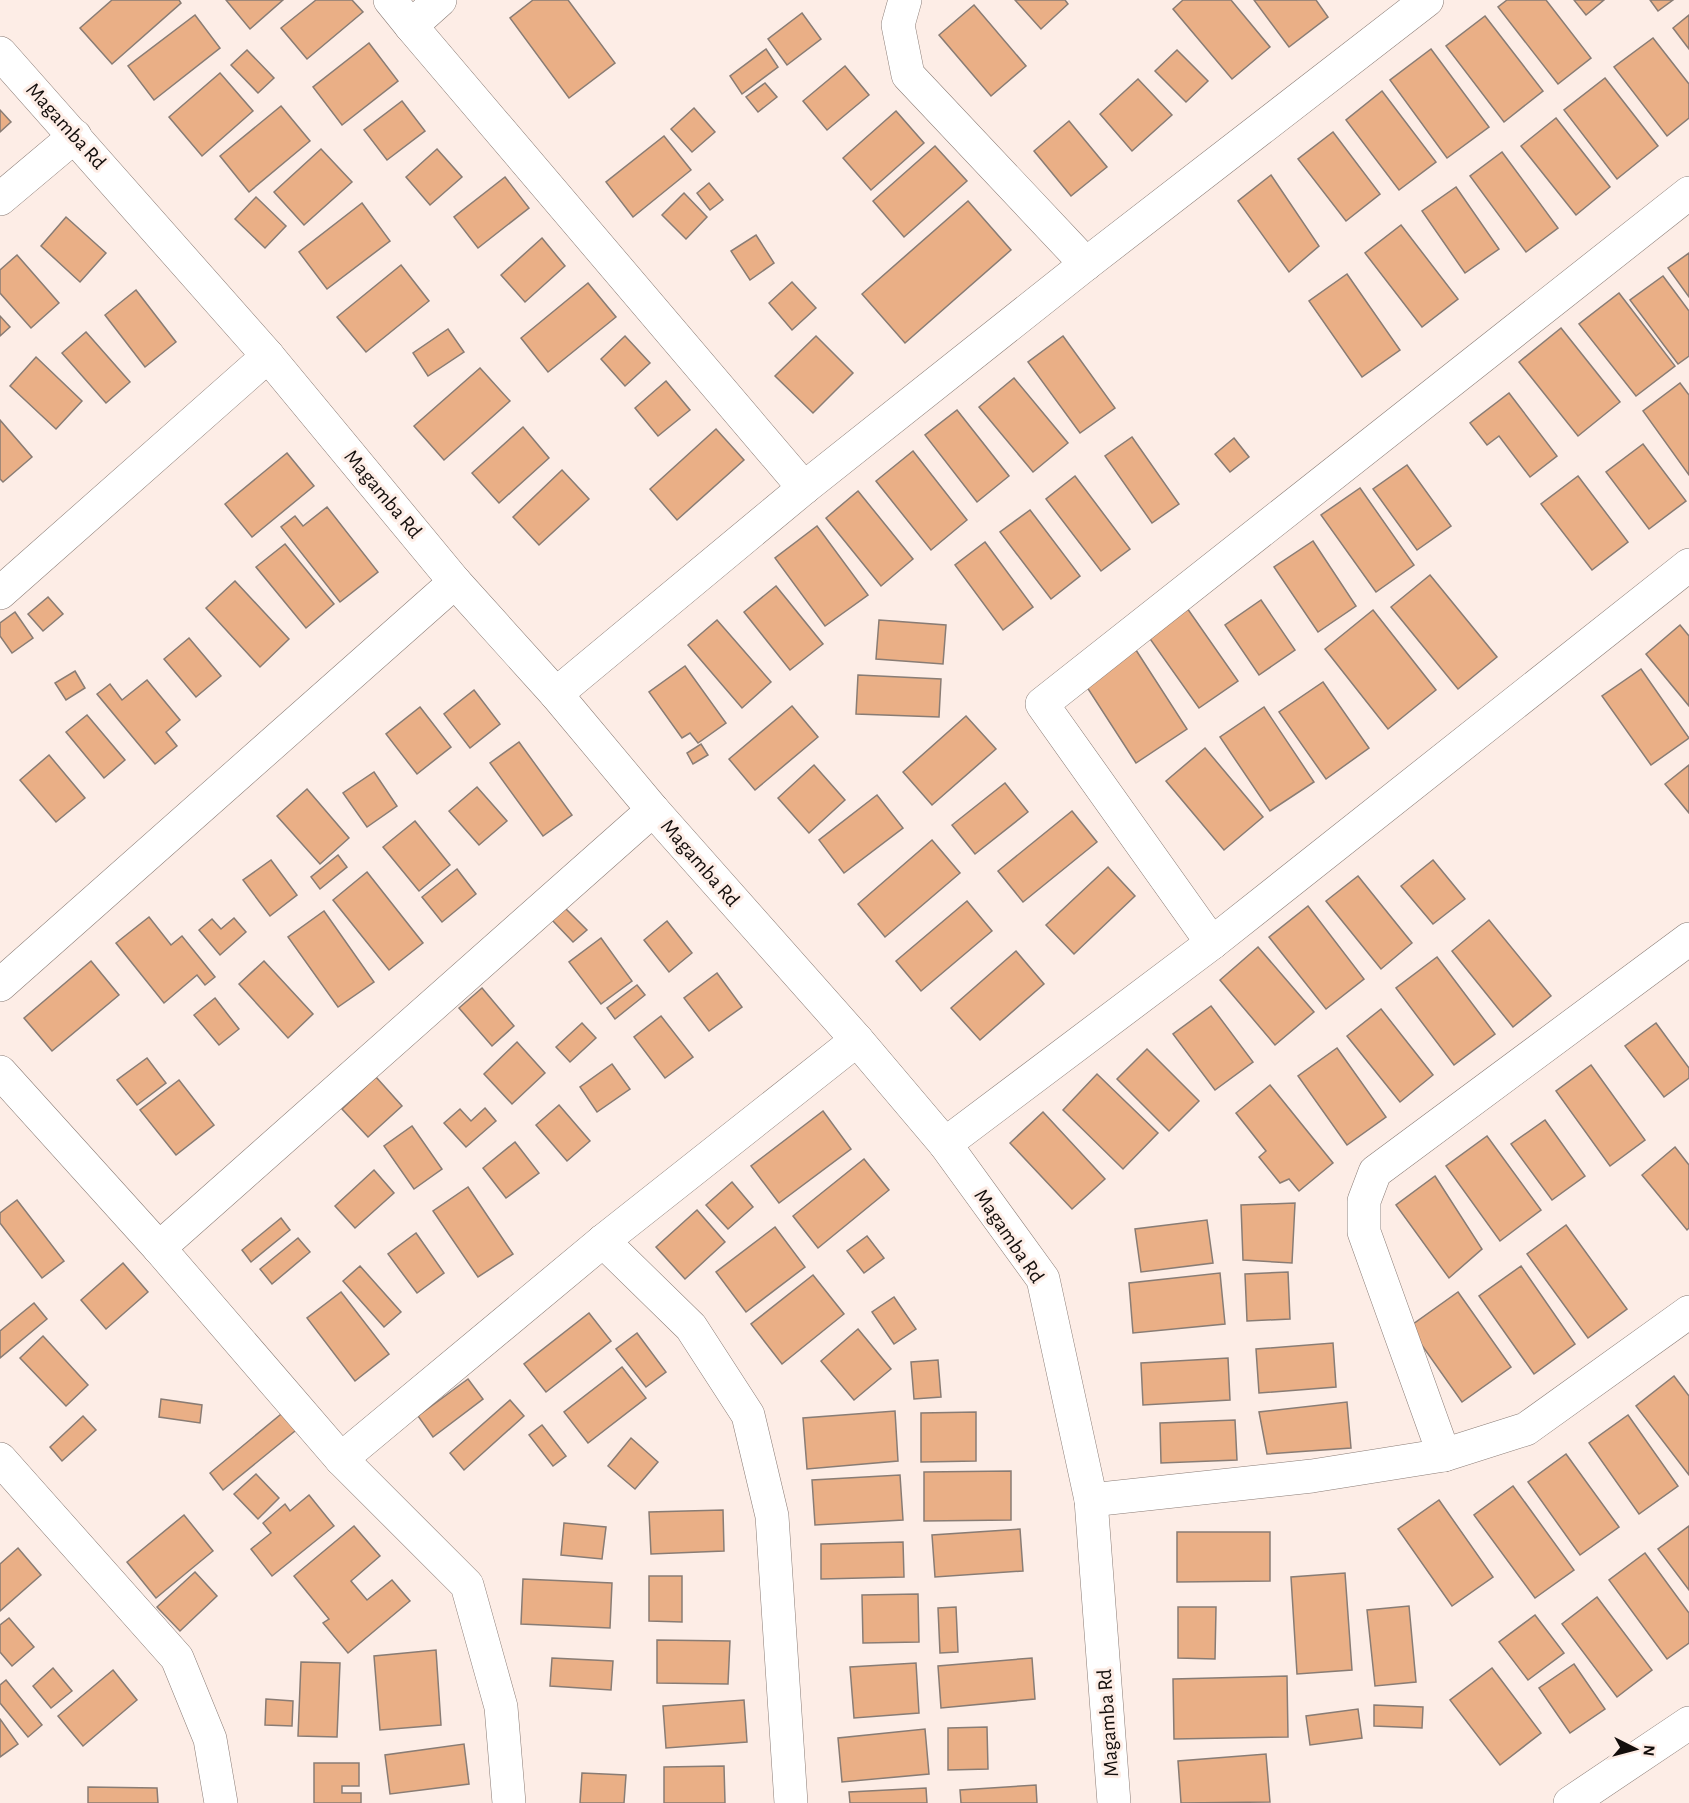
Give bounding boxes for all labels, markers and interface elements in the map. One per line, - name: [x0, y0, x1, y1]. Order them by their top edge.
- street label: Magamba Rd: [22, 79, 110, 173]
- street label: Magamba Rd: [340, 446, 426, 542]
- street label: Magamba Rd: [657, 815, 743, 911]
- street label: Magamba Rd: [970, 1185, 1048, 1287]
- street label: Magamba Rd: [1094, 1668, 1122, 1778]
- north arrow: [1605, 1719, 1665, 1779]
- text: N: [1640, 1744, 1657, 1757]

